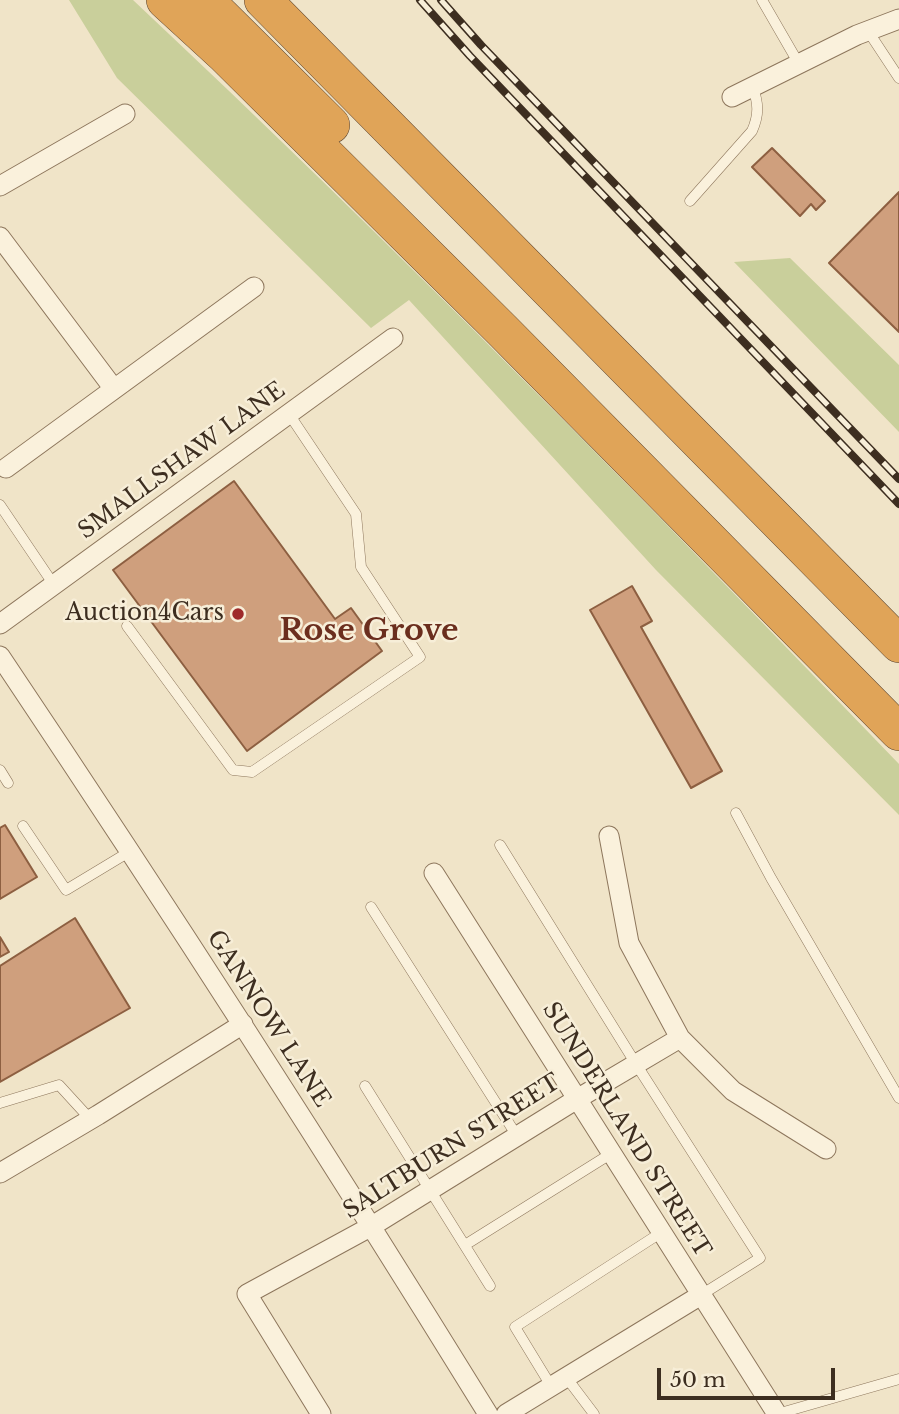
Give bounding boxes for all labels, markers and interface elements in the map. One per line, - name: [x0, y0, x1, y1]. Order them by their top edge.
- street label: SMALLSHAW LANE: [73, 377, 291, 545]
- place label: Auction4Cars: [65, 600, 224, 628]
- marker: Auction4Cars: [230, 606, 246, 622]
- district label: Rose Grove: [279, 614, 459, 650]
- street label: GANNOW LANE: [201, 925, 335, 1113]
- street label: SUNDERLAND STREET: [536, 997, 716, 1263]
- street label: SALTBURN STREET: [338, 1069, 566, 1225]
- scale bar: [661, 1354, 839, 1398]
- text: 50 m: [670, 1367, 725, 1393]

